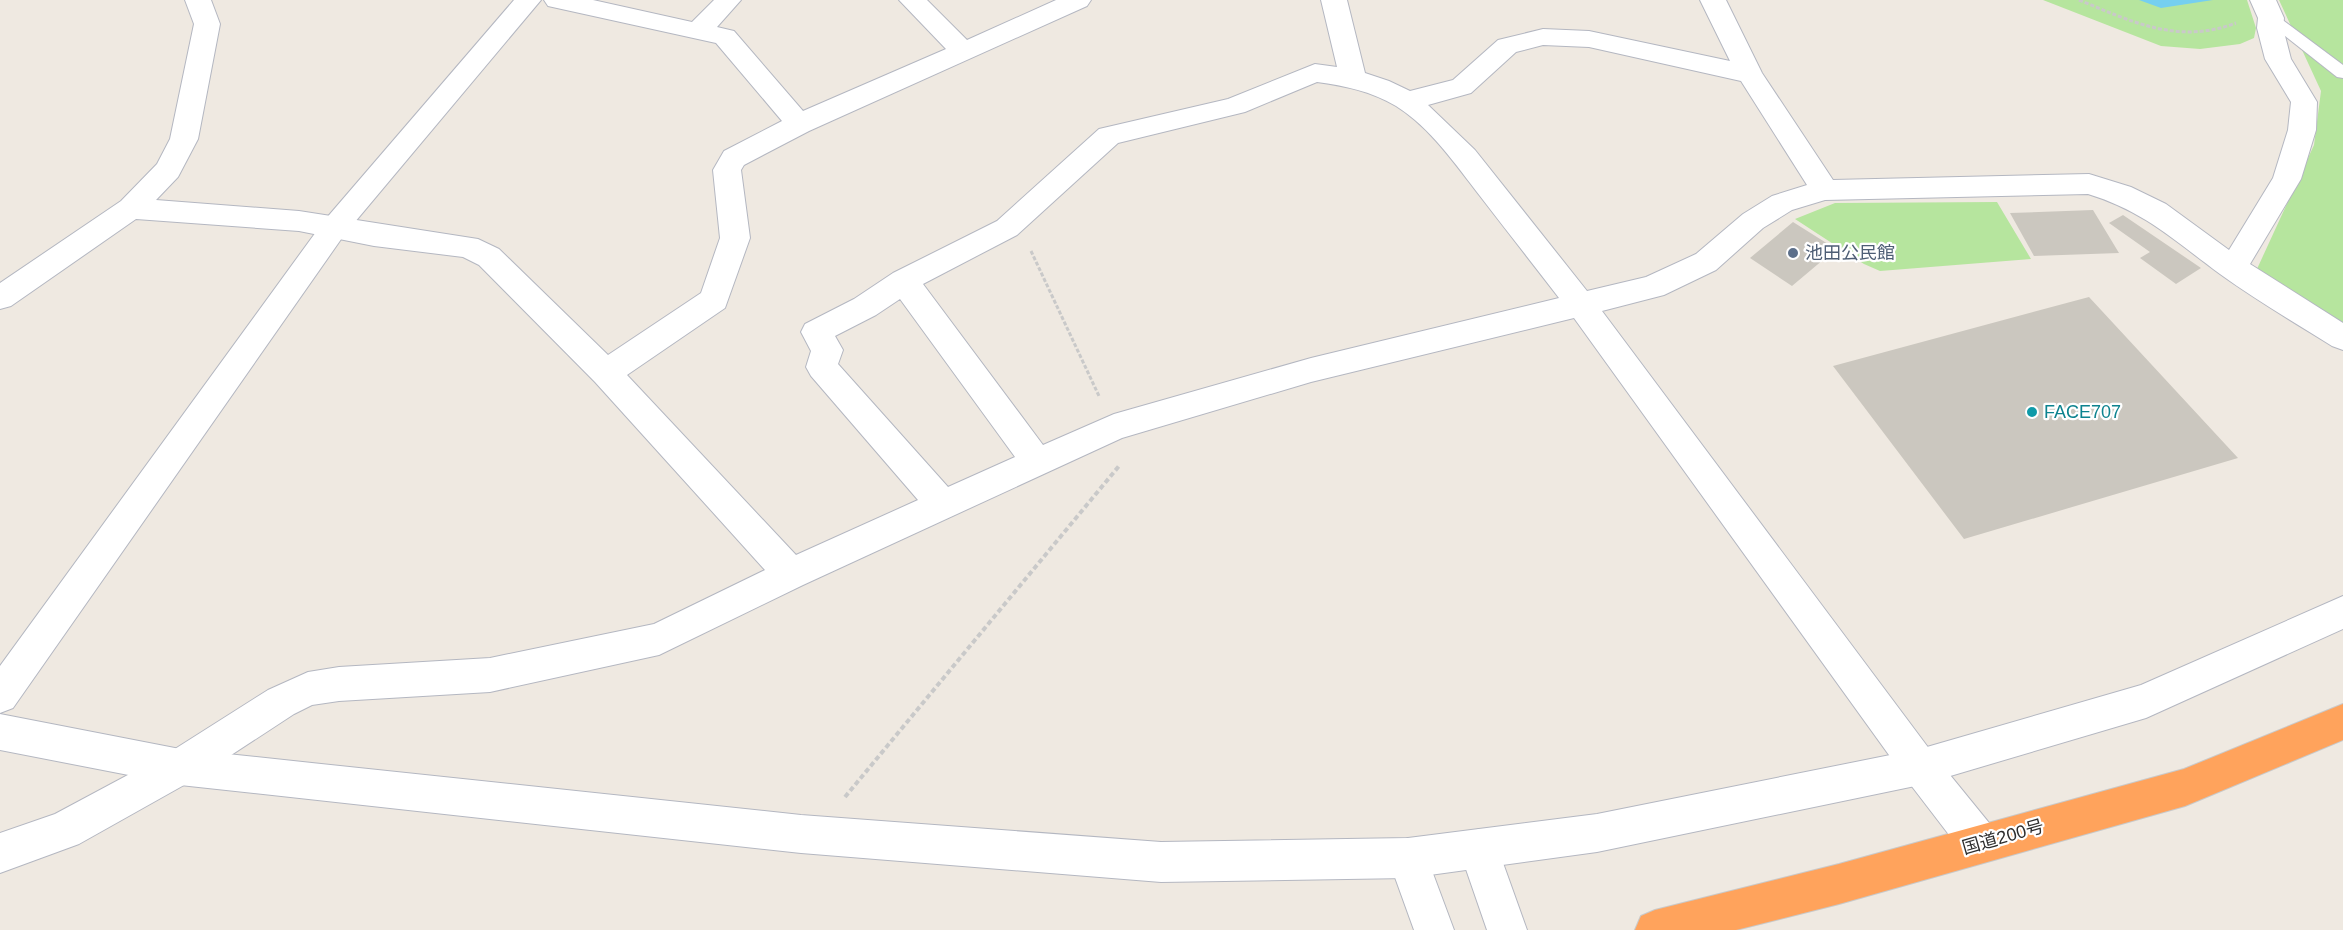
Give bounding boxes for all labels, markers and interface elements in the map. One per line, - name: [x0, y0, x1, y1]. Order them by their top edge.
- place label: 池田公民館: [1805, 243, 1895, 263]
- marker: 池田公民館: [1786, 246, 1800, 260]
- place label: FACE707: [2044, 402, 2121, 422]
- marker: FACE707: [2025, 405, 2039, 419]
- street label: 国道200号: [1960, 816, 2046, 858]

